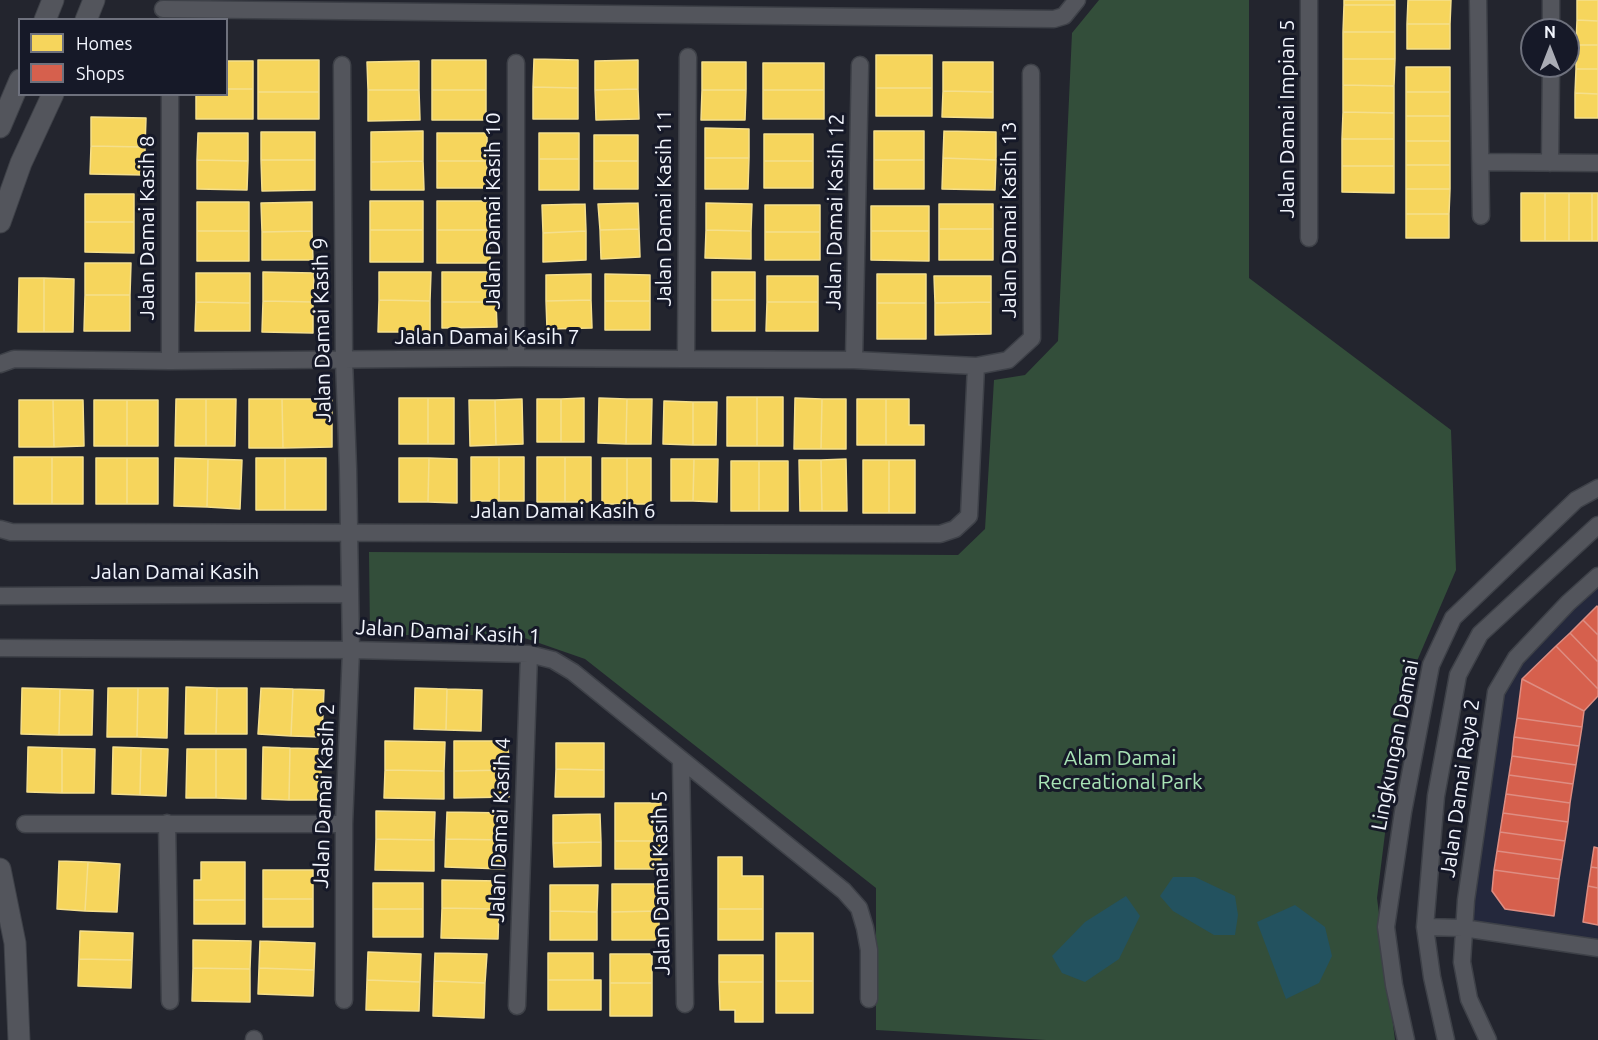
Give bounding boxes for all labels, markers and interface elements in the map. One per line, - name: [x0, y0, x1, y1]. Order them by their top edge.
- legend: [18, 18, 228, 96]
- north arrow: [1520, 18, 1580, 78]
- street label: Jalan Damai Impian 5: [1274, 19, 1300, 219]
- text: N: [1544, 23, 1556, 41]
- text: Homes: [76, 33, 132, 53]
- text: Shops: [76, 63, 125, 83]
- street label: Jalan Damai Kasih 11: [651, 110, 677, 306]
- street label: Jalan Damai Kasih 10: [480, 113, 506, 309]
- street label: Jalan Damai Kasih 12: [821, 113, 849, 311]
- street label: Jalan Damai Kasih 13: [996, 122, 1022, 318]
- street label: Jalan Damai Kasih 8: [134, 135, 160, 321]
- street label: Jalan Damai Kasih 9: [308, 237, 336, 423]
- street label: Jalan Damai Kasih 7: [394, 324, 580, 350]
- street label: Jalan Damai Kasih 6: [470, 498, 656, 524]
- street label: Jalan Damai Kasih: [91, 559, 259, 585]
- street label: Jalan Damai Kasih 1: [355, 615, 541, 649]
- street label: Lingkungan Damai: [1366, 657, 1424, 833]
- street label: Jalan Damai Raya 2: [1435, 697, 1485, 879]
- street label: Jalan Damai Kasih 2: [308, 703, 340, 889]
- street label: Jalan Damai Kasih 4: [484, 737, 516, 923]
- park label: Alam Damai Recreational Park: [1037, 745, 1203, 795]
- street label: Jalan Damai Kasih 5: [647, 790, 675, 976]

